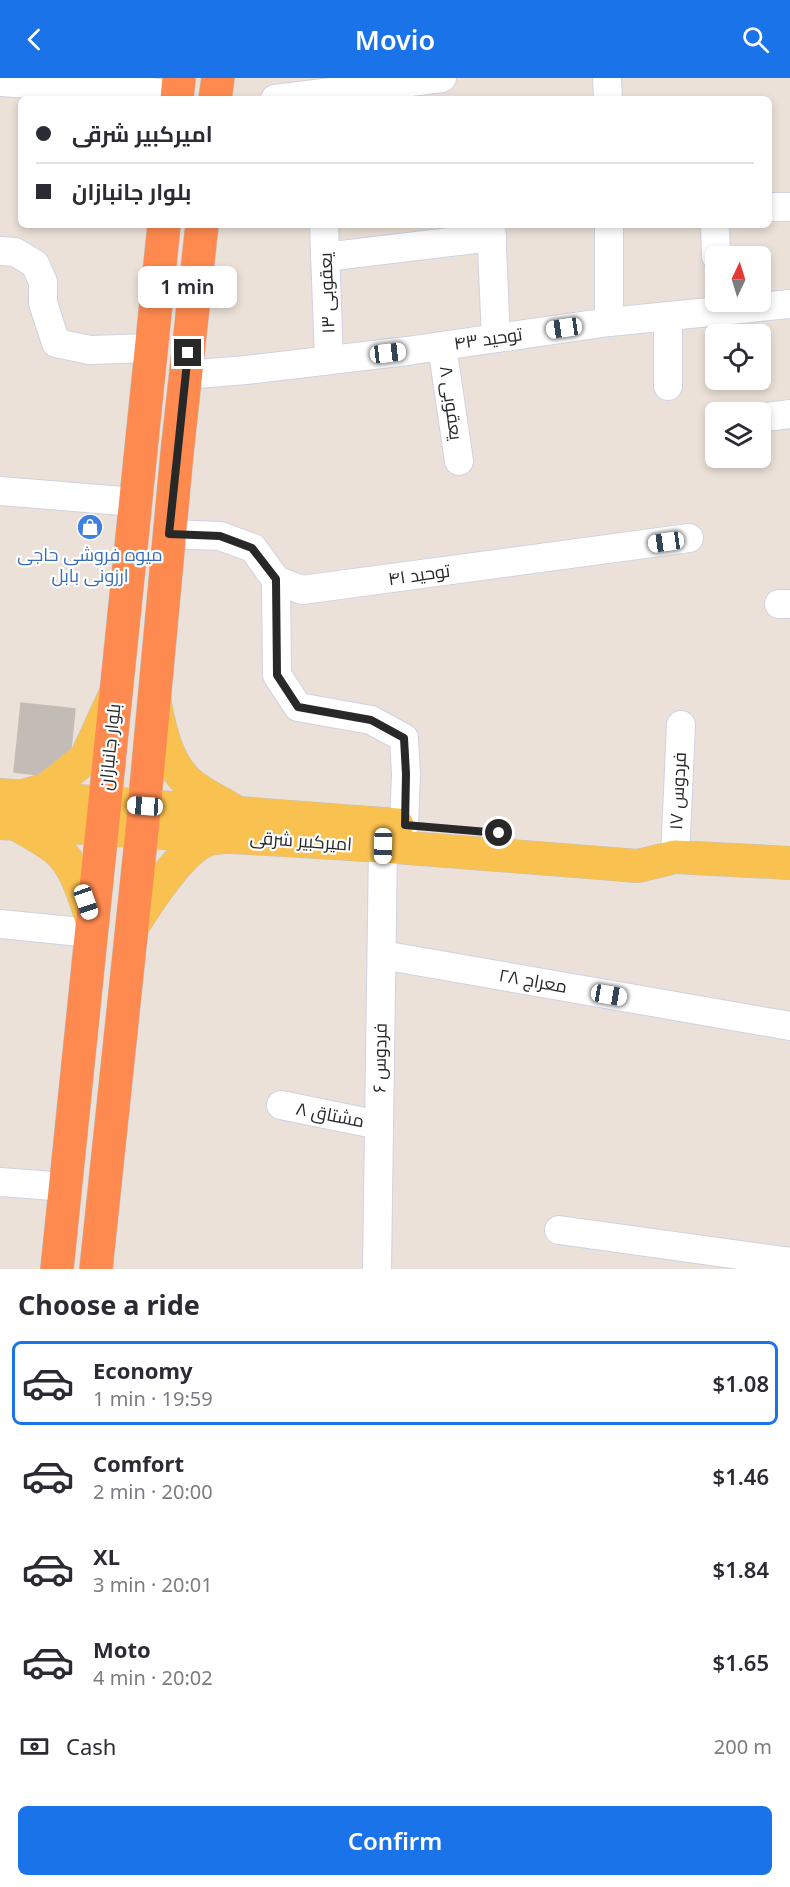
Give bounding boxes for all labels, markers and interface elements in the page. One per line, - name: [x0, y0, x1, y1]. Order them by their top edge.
- text: Movio: [355, 21, 435, 58]
- icon: back: [18, 23, 51, 56]
- icon: search: [739, 23, 772, 56]
- text: امیرکبیر شرقی: [72, 118, 213, 148]
- text: بلوار جانبازان: [72, 176, 191, 206]
- north arrow: [705, 246, 771, 312]
- map controls: [705, 246, 771, 468]
- street label: یعقوبی ۱۳: [313, 252, 339, 334]
- callout: 1 min: [138, 266, 237, 308]
- text: 1 min: [160, 273, 215, 300]
- car: [545, 317, 583, 339]
- street label: توحید ۴۳: [452, 321, 524, 355]
- button: locate: [705, 324, 771, 390]
- route end: [174, 339, 201, 366]
- car: [369, 342, 407, 364]
- street label: یعقوبی ۸: [435, 364, 469, 442]
- button: layers: [705, 402, 771, 468]
- shop icon: میوه فروشی حاجی ارزونی بابل: [75, 512, 105, 542]
- car: [647, 531, 685, 553]
- place label: میوه فروشی حاجی ارزونی بابل: [17, 542, 163, 587]
- street label: توحید ۴۱: [386, 558, 452, 590]
- street label: بلوار جانبازان: [93, 702, 126, 792]
- street label: فردوس ۱۷: [663, 751, 691, 831]
- car: [126, 796, 164, 816]
- route start: [485, 819, 512, 846]
- street label: امیرکبیر شرقی: [249, 824, 353, 856]
- car: [374, 828, 392, 864]
- car: [72, 882, 100, 922]
- street label: معراج ۲۸: [497, 962, 569, 999]
- car: [590, 983, 628, 1007]
- street label: فردوس ۶: [366, 1023, 392, 1093]
- street label: مشتاق ۸: [294, 1096, 366, 1133]
- text: Choose a ride: [18, 1286, 200, 1323]
- text: Economy: [93, 1355, 192, 1385]
- icon: car: [21, 1356, 75, 1410]
- text: $1.08: [713, 1368, 769, 1398]
- text: 1 min · 19:59: [93, 1385, 213, 1412]
- text: Comfort: [93, 1448, 184, 1478]
- icon: car: [21, 1449, 75, 1503]
- text: $1.46: [713, 1461, 769, 1491]
- text: 2 min · 20:00: [93, 1478, 213, 1505]
- text: XL: [93, 1541, 120, 1571]
- icon: car: [21, 1542, 75, 1596]
- text: $1.84: [713, 1554, 769, 1584]
- text: 3 min · 20:01: [93, 1571, 213, 1598]
- text: Moto: [93, 1634, 151, 1664]
- icon: car: [21, 1635, 75, 1689]
- text: $1.65: [713, 1647, 769, 1677]
- text: 4 min · 20:02: [93, 1664, 213, 1691]
- icon: cash: [18, 1730, 51, 1763]
- text: Cash: [66, 1731, 116, 1761]
- text: 200 m: [714, 1733, 772, 1760]
- button: Confirm: [18, 1806, 772, 1875]

